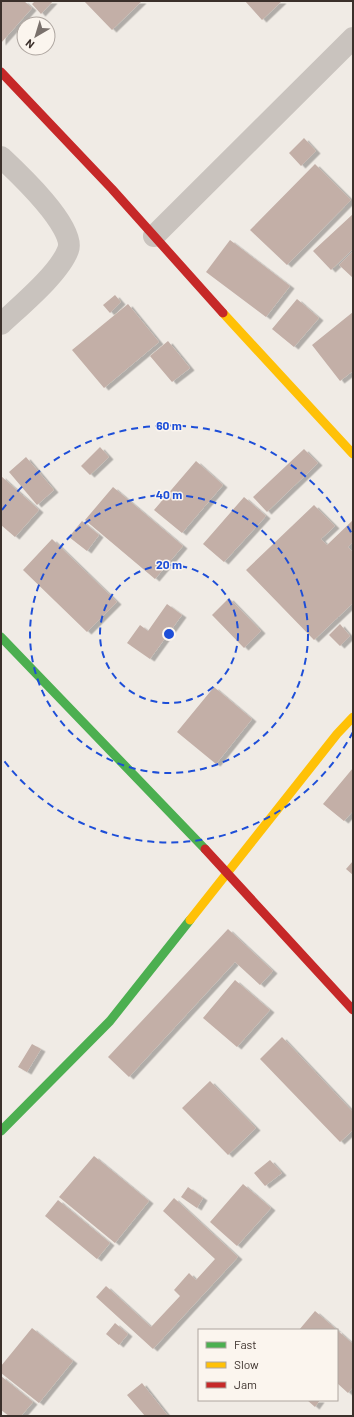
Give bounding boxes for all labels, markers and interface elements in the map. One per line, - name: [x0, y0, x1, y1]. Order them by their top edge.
- north arrow: [16, 16, 56, 56]
- text: N: [23, 37, 36, 52]
- text: 60 m: [156, 418, 182, 432]
- text: 40 m: [156, 487, 182, 501]
- text: 20 m: [156, 557, 182, 571]
- centre of rings: [162, 627, 176, 641]
- legend: [198, 1329, 338, 1401]
- text: Fast: [234, 1337, 257, 1351]
- text: Slow: [234, 1357, 259, 1371]
- text: Jam: [234, 1377, 257, 1391]

